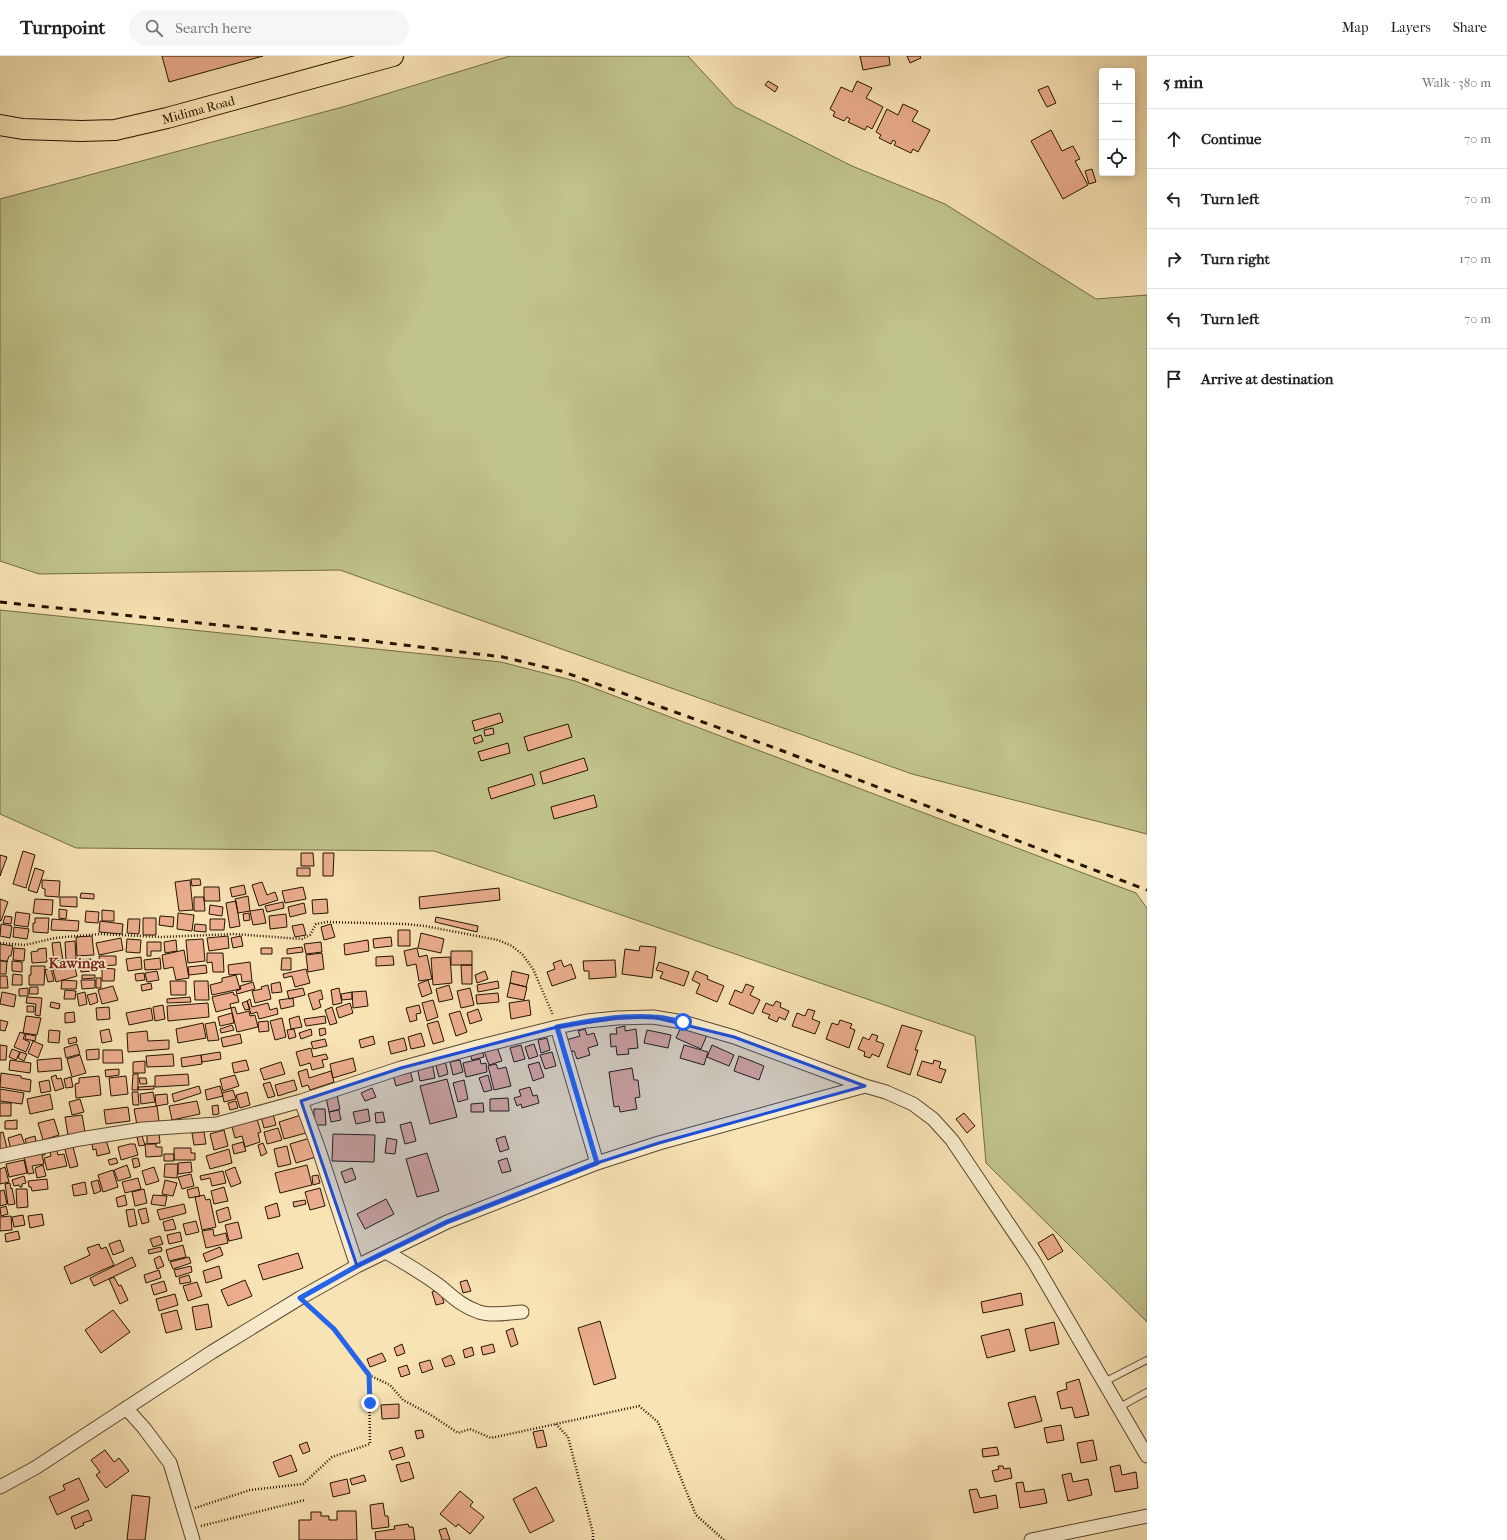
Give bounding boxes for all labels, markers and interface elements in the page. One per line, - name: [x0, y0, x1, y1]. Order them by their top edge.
- search box: [129, 10, 409, 46]
- text: Turnpoint: [20, 17, 105, 39]
- icon: search: [143, 17, 165, 39]
- text: Search here: [175, 19, 251, 37]
- text: Map: [1342, 19, 1369, 36]
- text: Layers: [1391, 19, 1431, 36]
- text: Share: [1453, 19, 1487, 36]
- map controls: [1099, 68, 1135, 176]
- button: +: [1099, 68, 1135, 104]
- text: 5 min: [1163, 72, 1203, 92]
- text: Walk · 380 m: [1422, 75, 1491, 90]
- street label: Midima Road: [160, 92, 237, 127]
- button: −: [1099, 104, 1135, 140]
- icon: ahead: [1163, 128, 1185, 150]
- text: Continue: [1201, 130, 1261, 148]
- text: 70 m: [1464, 131, 1491, 146]
- button: locate: [1099, 140, 1135, 176]
- icon: left: [1163, 188, 1185, 210]
- text: Turn left: [1201, 190, 1259, 208]
- text: 70 m: [1464, 191, 1491, 206]
- icon: right: [1163, 248, 1185, 270]
- text: Turn right: [1201, 250, 1270, 268]
- text: 170 m: [1459, 251, 1491, 266]
- icon: left: [1163, 308, 1185, 330]
- text: Turn left: [1201, 310, 1259, 328]
- text: 70 m: [1464, 311, 1491, 326]
- icon: arrive: [1163, 368, 1185, 390]
- text: Arrive at destination: [1201, 370, 1333, 388]
- district label: Kawinga: [49, 954, 107, 972]
- route start: [674, 1013, 692, 1031]
- route end: [361, 1394, 379, 1412]

